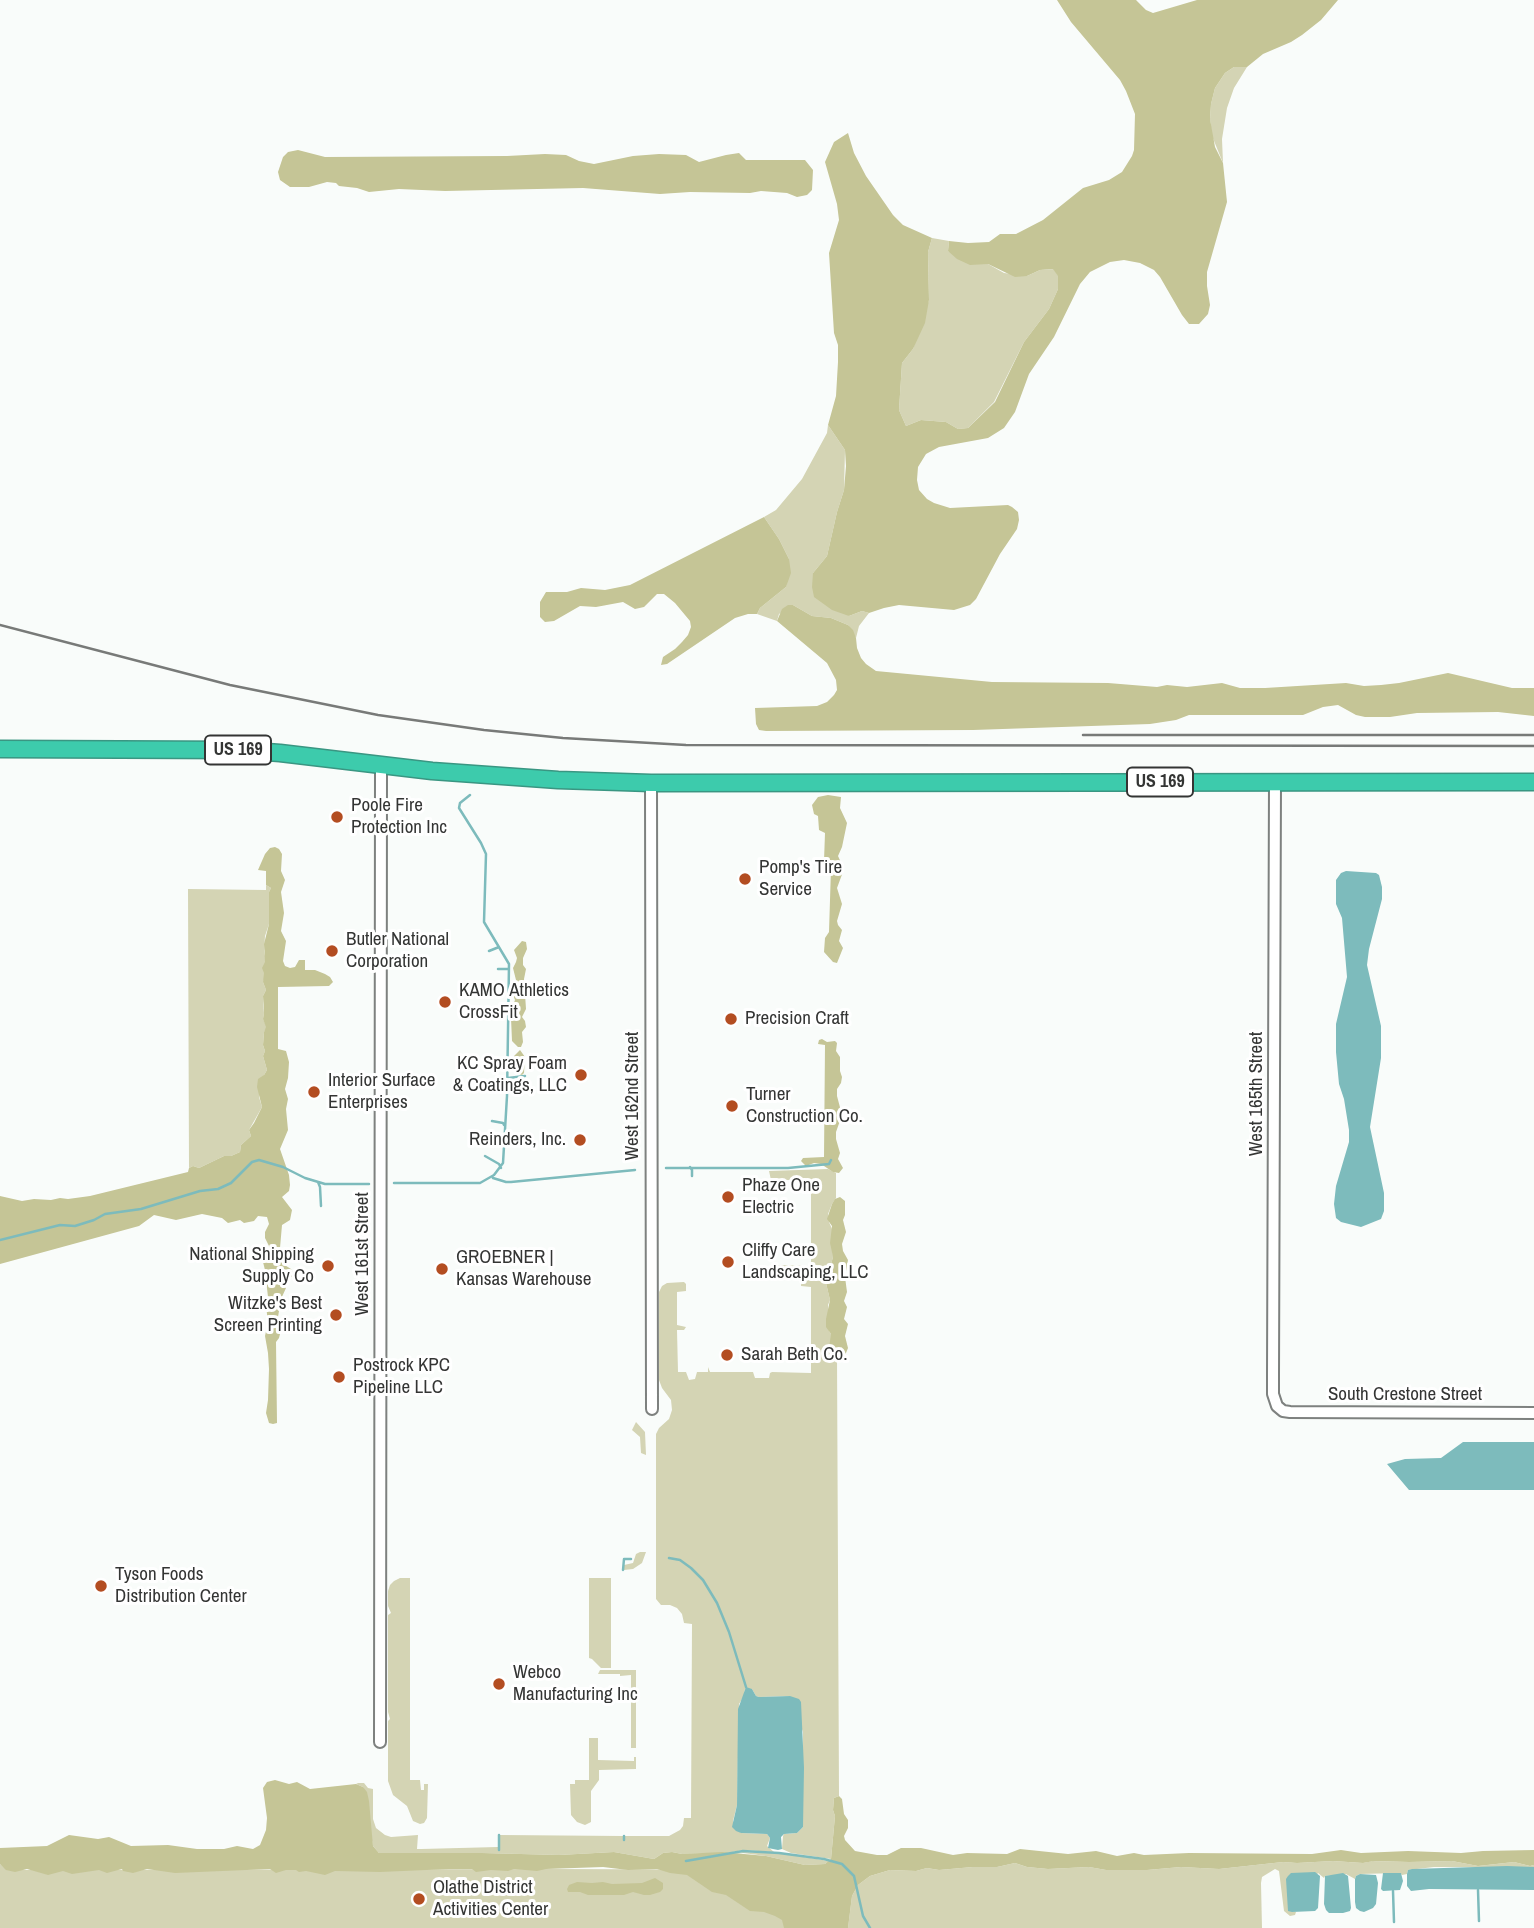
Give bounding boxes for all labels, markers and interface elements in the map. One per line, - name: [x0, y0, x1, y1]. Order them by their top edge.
- road number: US 169: [205, 736, 271, 764]
- road number: US 169: [1127, 768, 1193, 796]
- place label: Poole Fire Protection Inc: [351, 795, 447, 839]
- marker: Poole Fire Protection Inc: [329, 809, 345, 825]
- place label: Pomp's Tire Service: [759, 857, 842, 901]
- marker: Pomp's Tire Service: [737, 871, 753, 887]
- place label: Butler National Corporation: [346, 929, 449, 973]
- marker: Butler National Corporation: [324, 943, 340, 959]
- place label: KAMO Athletics CrossFit: [459, 980, 569, 1024]
- marker: KAMO Athletics CrossFit: [437, 994, 453, 1010]
- place label: Precision Craft: [745, 1008, 849, 1030]
- marker: Precision Craft: [723, 1011, 739, 1027]
- street label: West 162nd Street: [622, 1032, 644, 1160]
- street label: West 165th Street: [1246, 1032, 1268, 1156]
- place label: KC Spray Foam & Coatings, LLC: [453, 1053, 567, 1097]
- marker: KC Spray Foam & Coatings, LLC: [573, 1067, 589, 1083]
- place label: Interior Surface Enterprises: [328, 1070, 435, 1114]
- marker: Interior Surface Enterprises: [306, 1084, 322, 1100]
- place label: Turner Construction Co.: [746, 1084, 863, 1128]
- marker: Turner Construction Co.: [724, 1098, 740, 1114]
- place label: Reinders, Inc.: [469, 1129, 566, 1151]
- marker: Reinders, Inc.: [572, 1132, 588, 1148]
- place label: Phaze One Electric: [742, 1175, 820, 1219]
- marker: Phaze One Electric: [720, 1189, 736, 1205]
- street label: West 161st Street: [352, 1192, 374, 1316]
- place label: Cliffy Care Landscaping, LLC: [742, 1240, 868, 1284]
- place label: National Shipping Supply Co: [189, 1244, 314, 1288]
- place label: GROEBNER | Kansas Warehouse: [456, 1247, 591, 1291]
- marker: Cliffy Care Landscaping, LLC: [720, 1254, 736, 1270]
- marker: National Shipping Supply Co: [320, 1258, 336, 1274]
- marker: GROEBNER | Kansas Warehouse: [434, 1261, 450, 1277]
- place label: Witzke's Best Screen Printing: [214, 1293, 322, 1337]
- marker: Witzke's Best Screen Printing: [328, 1307, 344, 1323]
- place label: Sarah Beth Co.: [741, 1344, 848, 1366]
- marker: Sarah Beth Co.: [719, 1347, 735, 1363]
- place label: Postrock KPC Pipeline LLC: [353, 1355, 450, 1399]
- marker: Postrock KPC Pipeline LLC: [331, 1369, 347, 1385]
- street label: South Crestone Street: [1328, 1384, 1482, 1406]
- place label: Tyson Foods Distribution Center: [115, 1564, 247, 1608]
- marker: Tyson Foods Distribution Center: [93, 1578, 109, 1594]
- place label: Webco Manufacturing Inc: [513, 1662, 638, 1706]
- marker: Webco Manufacturing Inc: [491, 1676, 507, 1692]
- place label: Olathe District Activities Center: [433, 1877, 548, 1921]
- marker: Olathe District Activities Center: [411, 1891, 427, 1907]

